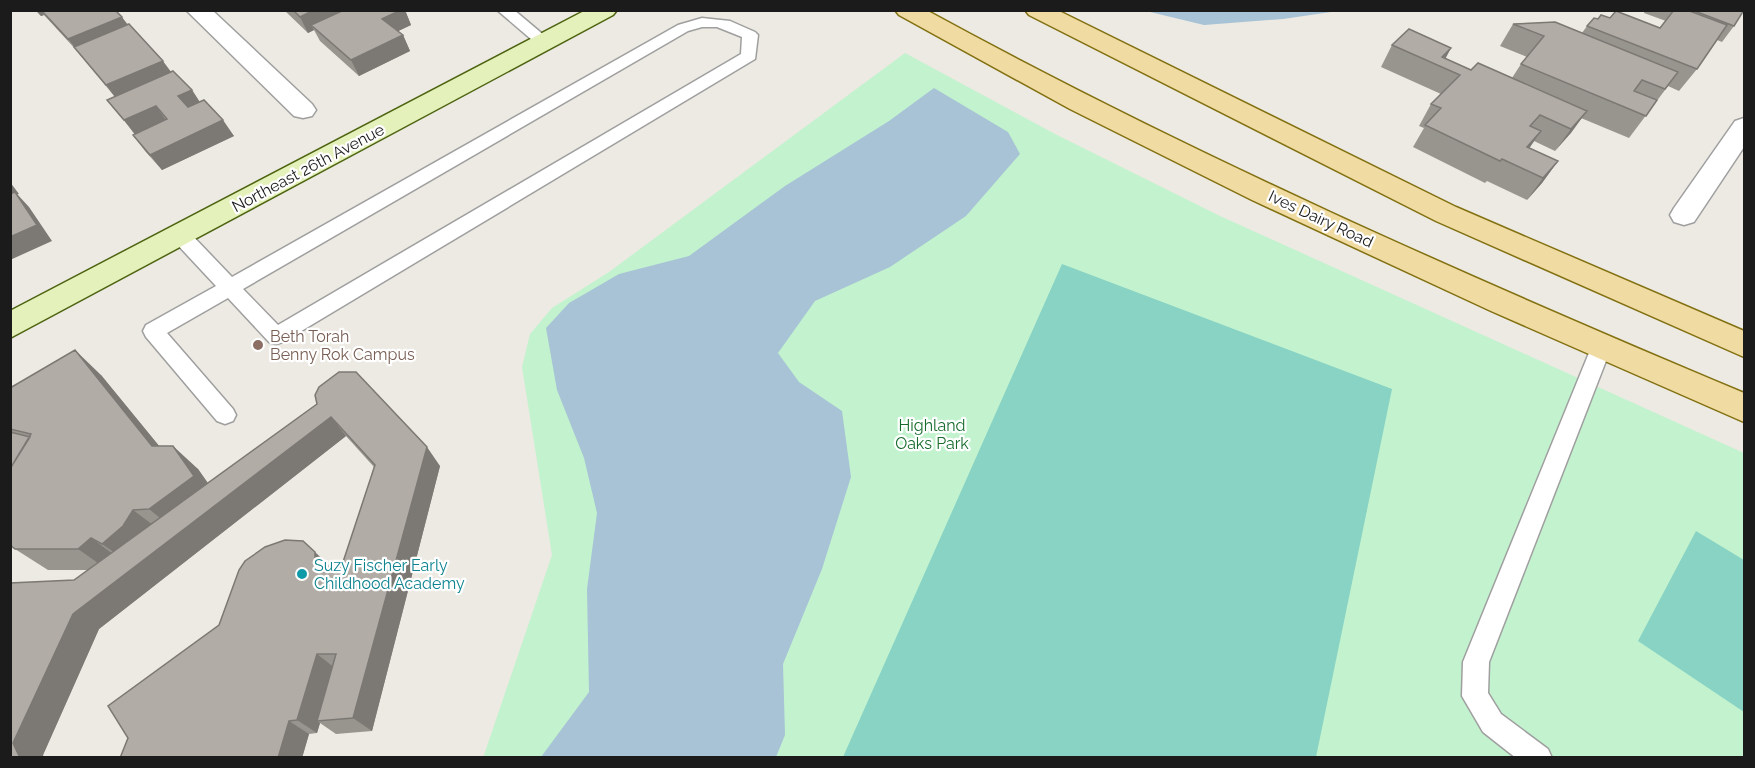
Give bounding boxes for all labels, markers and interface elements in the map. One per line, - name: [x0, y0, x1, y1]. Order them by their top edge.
- street label: Northeast 26th Avenue: [229, 120, 387, 216]
- street label: Ives Dairy Road: [1266, 186, 1376, 252]
- place label: Beth Torah Benny Rok Campus: [270, 327, 415, 364]
- marker: Beth Torah Benny Rok Campus: [251, 338, 265, 352]
- park label: Highland Oaks Park: [895, 416, 969, 453]
- place label: Suzy Fischer Early Childhood Academy: [314, 556, 465, 593]
- marker: Suzy Fischer Early Childhood Academy: [295, 567, 309, 581]

